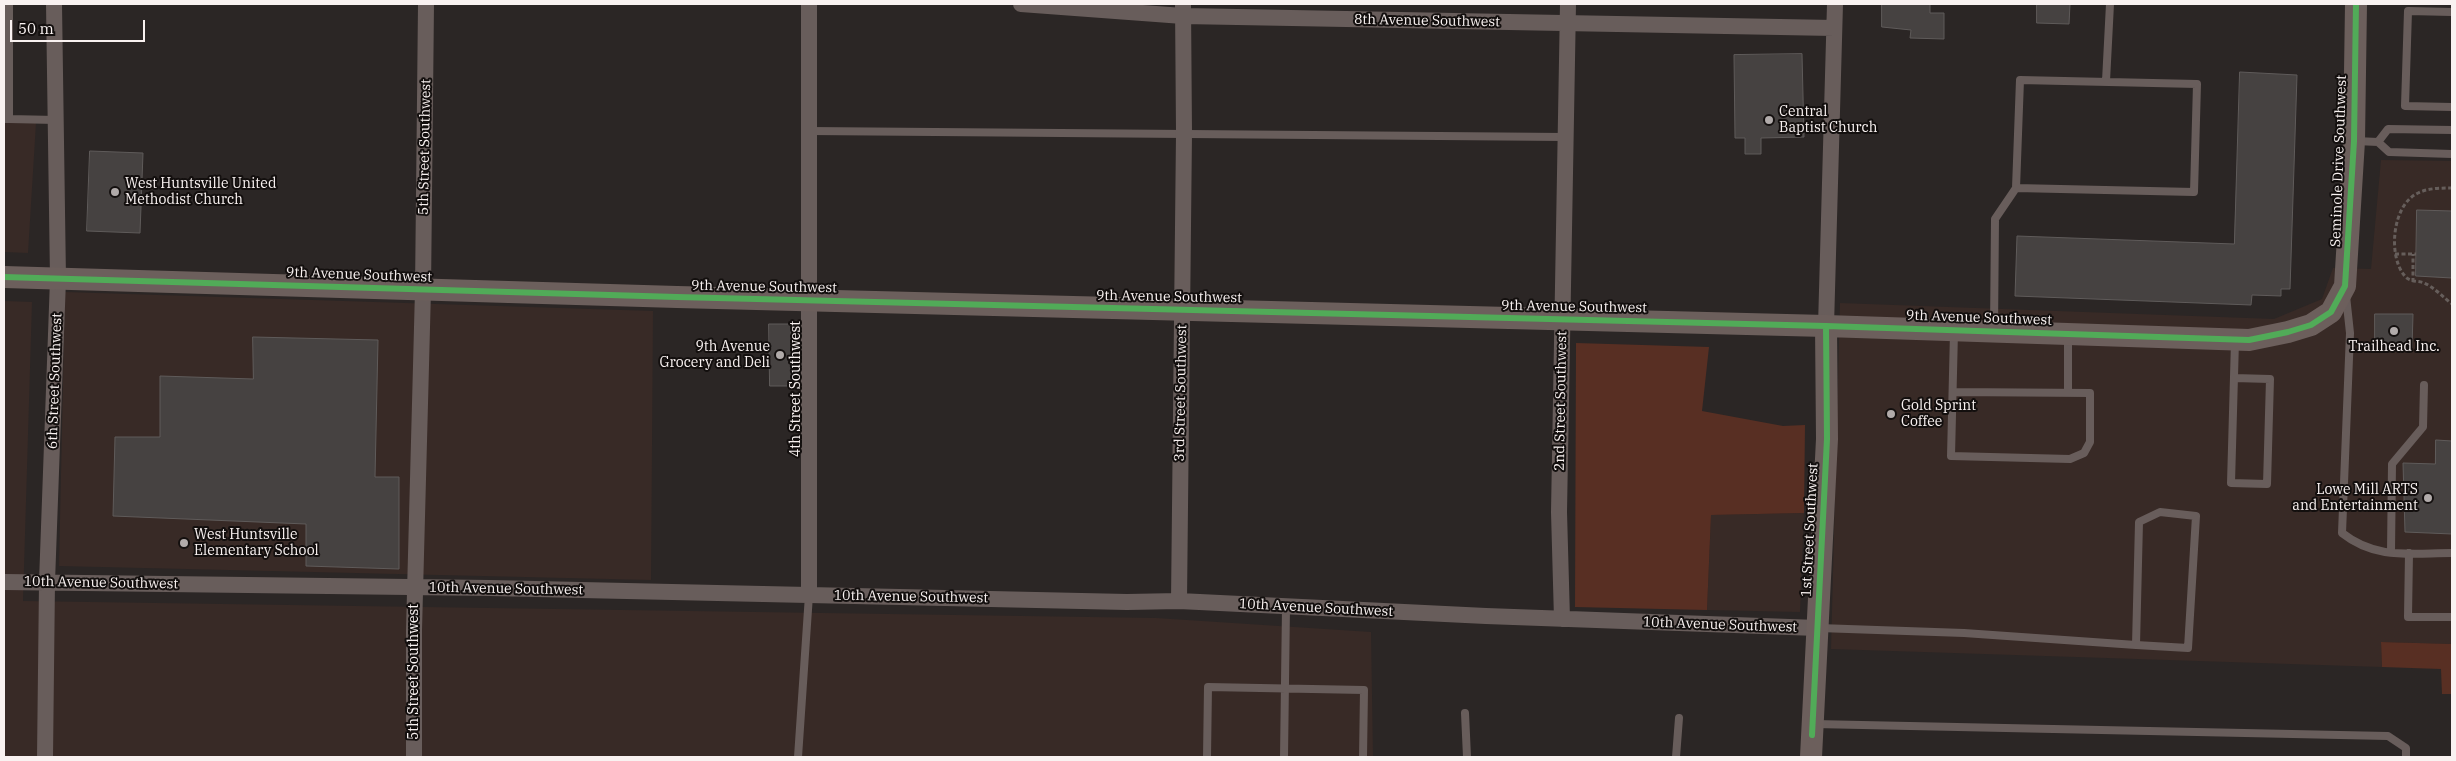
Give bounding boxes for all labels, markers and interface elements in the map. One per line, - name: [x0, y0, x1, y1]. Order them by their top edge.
- scale bar: [12, 10, 148, 42]
- street label: 8th Avenue Southwest: [1354, 11, 1500, 31]
- text: 50 m: [18, 19, 54, 38]
- street label: Seminole Drive Southwest: [2328, 75, 2350, 247]
- street label: 5th Street Southwest: [415, 79, 435, 215]
- place label: Central Baptist Church: [1779, 104, 1878, 136]
- marker: Central Baptist Church: [1763, 114, 1775, 126]
- place label: West Huntsville United Methodist Church: [125, 176, 276, 208]
- marker: West Huntsville United Methodist Church: [109, 186, 121, 198]
- street label: 9th Avenue Southwest: [286, 264, 432, 286]
- street label: 9th Avenue Southwest: [691, 277, 837, 297]
- street label: 9th Avenue Southwest: [1096, 287, 1242, 307]
- street label: 9th Avenue Southwest: [1501, 297, 1647, 317]
- street label: 9th Avenue Southwest: [1906, 307, 2052, 329]
- street label: 6th Street Southwest: [44, 313, 66, 449]
- street label: 4th Street Southwest: [788, 321, 804, 457]
- street label: 3rd Street Southwest: [1171, 324, 1191, 462]
- marker: Trailhead Inc.: [2388, 325, 2400, 337]
- street label: 2nd Street Southwest: [1551, 331, 1571, 471]
- place label: 9th Avenue Grocery and Deli: [659, 339, 770, 372]
- place label: Trailhead Inc.: [2348, 339, 2440, 355]
- marker: 9th Avenue Grocery and Deli: [774, 349, 786, 361]
- place label: Gold Sprint Coffee: [1901, 398, 1976, 431]
- marker: Gold Sprint Coffee: [1885, 408, 1897, 420]
- street label: 1st Street Southwest: [1798, 463, 1822, 597]
- place label: Lowe Mill ARTS and Entertainment: [2292, 482, 2418, 514]
- marker: Lowe Mill ARTS and Entertainment: [2422, 492, 2434, 504]
- place label: West Huntsville Elementary School: [194, 527, 319, 560]
- marker: West Huntsville Elementary School: [178, 537, 190, 549]
- street label: 10th Avenue Southwest: [24, 573, 178, 593]
- street label: 10th Avenue Southwest: [429, 579, 583, 599]
- street label: 10th Avenue Southwest: [834, 587, 988, 607]
- street label: 10th Avenue Southwest: [1238, 596, 1394, 620]
- street label: 5th Street Southwest: [406, 604, 422, 740]
- street label: 10th Avenue Southwest: [1643, 614, 1797, 636]

